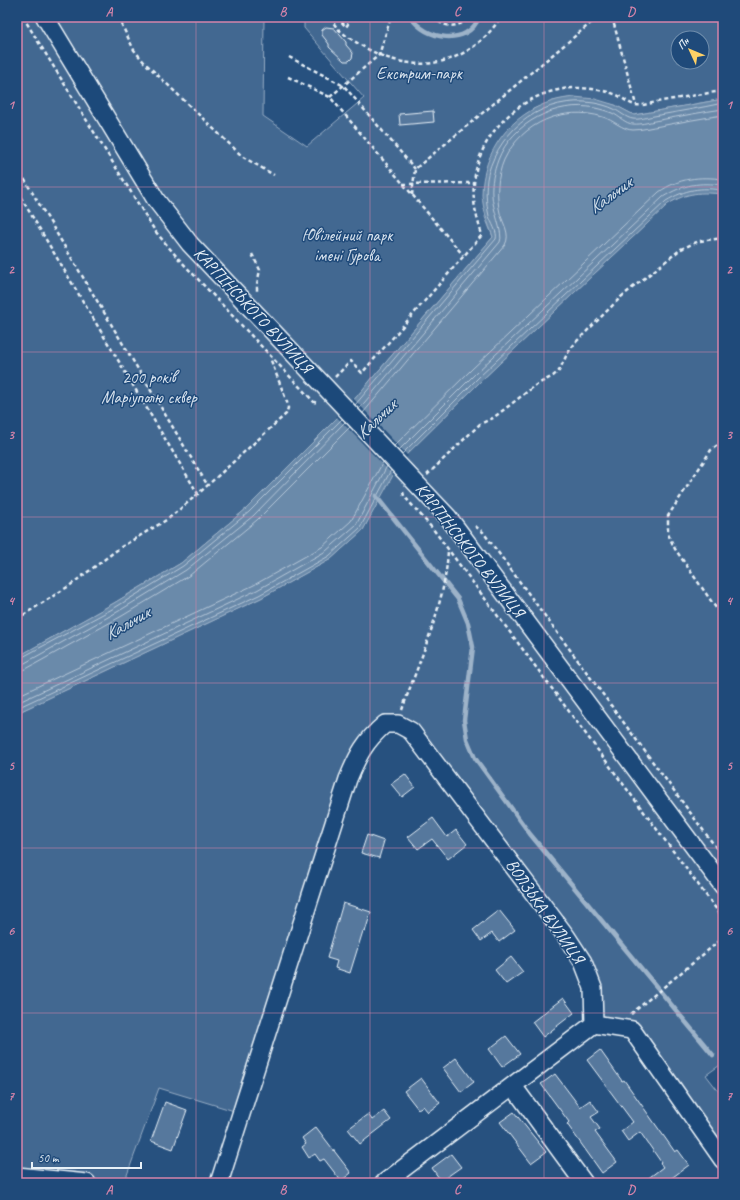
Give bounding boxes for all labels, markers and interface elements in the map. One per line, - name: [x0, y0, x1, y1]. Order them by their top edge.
- text: A: [106, 4, 114, 20]
- text: B: [280, 4, 288, 20]
- text: C: [454, 4, 462, 20]
- text: D: [627, 4, 636, 20]
- north arrow: [670, 30, 710, 70]
- text: Пн: [674, 33, 693, 52]
- park label: Екстрим-парк: [376, 63, 464, 84]
- text: 1: [8, 97, 16, 113]
- text: 1: [726, 97, 734, 113]
- water label: Кальчик: [584, 170, 639, 218]
- park label: Ювілейний парк імені Гурова: [302, 225, 394, 266]
- street label: КАРПІНСЬКОГО ВУЛИЦЯ: [189, 243, 318, 379]
- text: 2: [8, 262, 15, 278]
- text: 2: [726, 262, 733, 278]
- park label: 200 років Маріуполю сквер: [101, 367, 198, 408]
- water label: Кальчик: [351, 392, 403, 444]
- text: 3: [8, 427, 15, 443]
- text: 3: [726, 427, 733, 443]
- street label: КАРПІНСЬКОГО ВУЛИЦЯ: [411, 479, 530, 623]
- text: 4: [8, 593, 16, 609]
- text: 4: [726, 593, 734, 609]
- water label: Кальчик: [101, 600, 156, 645]
- text: 5: [8, 758, 15, 774]
- text: 5: [726, 758, 733, 774]
- street label: ВОЛЗЬКА ВУЛИЦЯ: [501, 855, 590, 969]
- text: 6: [8, 923, 15, 939]
- text: 6: [726, 923, 733, 939]
- text: 7: [8, 1088, 15, 1104]
- text: 7: [726, 1088, 733, 1104]
- scale bar: [32, 1144, 141, 1170]
- text: 50 m: [38, 1150, 60, 1166]
- text: A: [106, 1182, 114, 1198]
- text: B: [280, 1182, 288, 1198]
- text: C: [454, 1182, 462, 1198]
- text: D: [627, 1182, 636, 1198]

